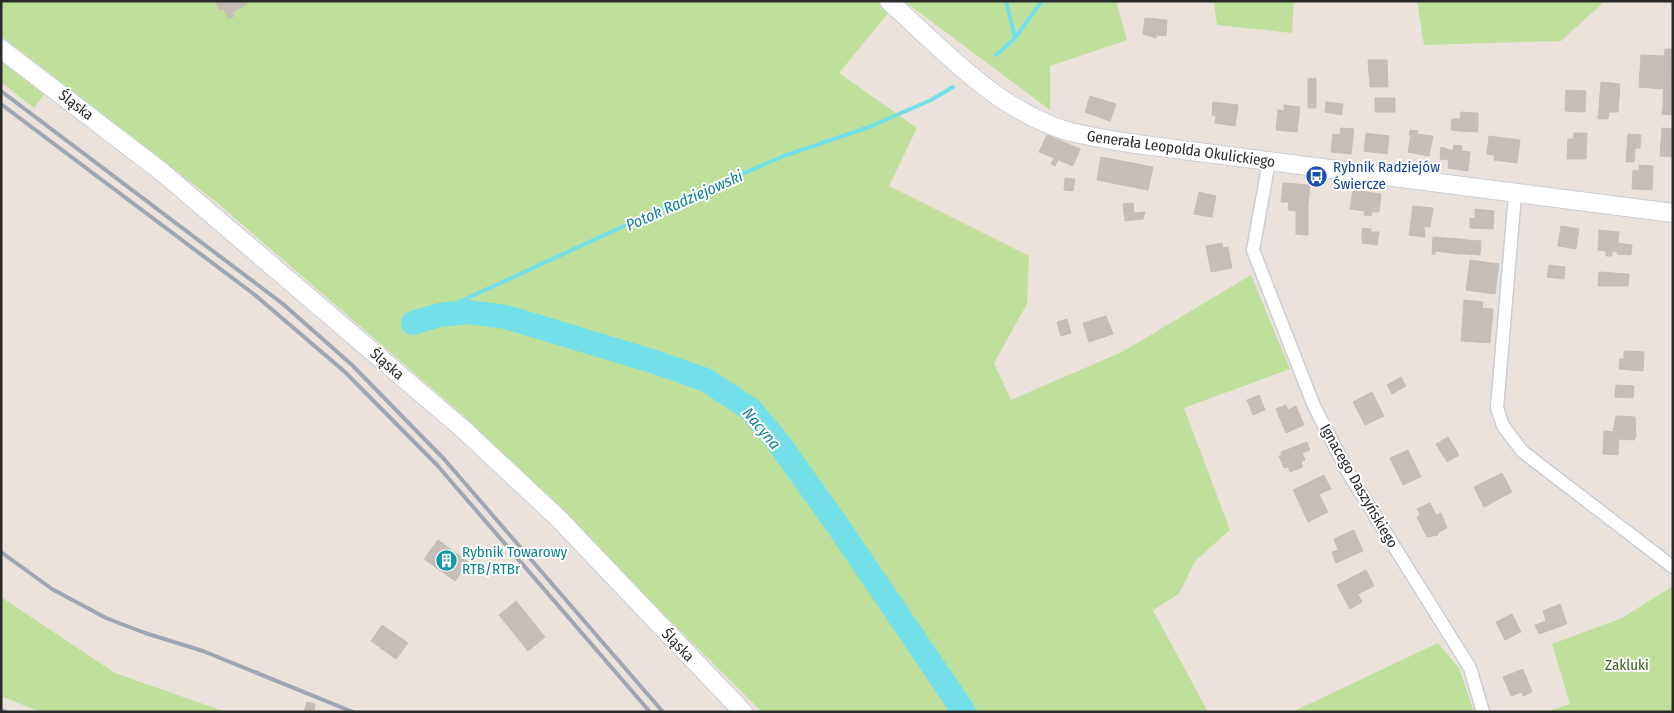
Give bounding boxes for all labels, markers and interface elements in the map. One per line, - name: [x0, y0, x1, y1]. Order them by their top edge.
- street label: Śląska: [55, 86, 97, 124]
- street label: Generała Leopolda Okulickiego: [1086, 127, 1276, 171]
- place label: Rybnik Radziejów Świercze: [1333, 158, 1440, 193]
- bus stop icon: Rybnik Radziejów Świercze: [1305, 164, 1329, 188]
- water label: Potok Radziejowski: [623, 166, 745, 235]
- street label: Śląska: [366, 344, 408, 384]
- water label: Nacyna: [739, 404, 785, 453]
- street label: Ignacego Daszyńskiego: [1316, 421, 1402, 551]
- place label: Rybnik Towarowy RTB/RTBr: [462, 543, 568, 578]
- building icon: Rybnik Towarowy RTB/RTBr: [434, 549, 458, 573]
- street label: Śląska: [658, 625, 698, 665]
- park label: Zakluki: [1605, 656, 1649, 674]

